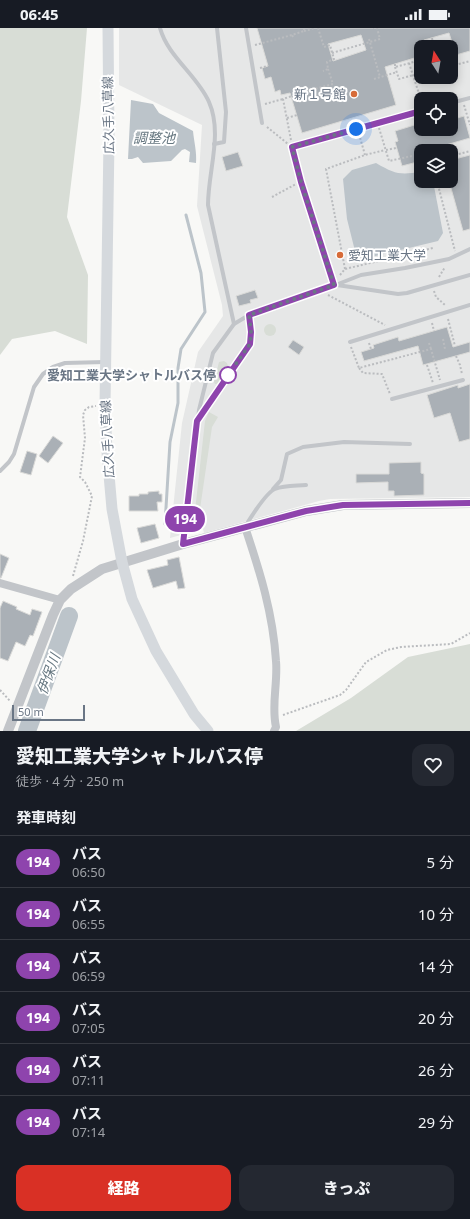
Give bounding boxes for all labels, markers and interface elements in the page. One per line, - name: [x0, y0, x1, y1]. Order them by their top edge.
- text: 06:45: [20, 4, 59, 24]
- north arrow: [414, 40, 458, 84]
- map controls: [414, 40, 458, 188]
- street label: 広久手八草線: [98, 76, 118, 154]
- place label: 新１号館: [294, 85, 346, 103]
- marker: 新１号館: [349, 89, 359, 99]
- button: locate: [414, 92, 458, 136]
- your location: [346, 119, 366, 139]
- water label: 調整池: [133, 128, 177, 147]
- button: layers: [414, 144, 458, 188]
- place label: 愛知工業大学: [348, 246, 426, 264]
- marker: 愛知工業大学: [335, 250, 345, 260]
- place label: 愛知工業大学シャトルバス停: [47, 366, 216, 384]
- marker: 愛知工業大学シャトルバス停: [219, 366, 237, 384]
- street label: 広久手八草線: [96, 400, 118, 478]
- line badge: 194: [162, 506, 208, 532]
- text: 194: [173, 509, 197, 528]
- water label: 伊保川: [32, 649, 65, 697]
- scale bar: [12, 703, 85, 722]
- text: 50 m: [18, 704, 44, 719]
- text: 愛知工業大学シャトルバス停: [16, 743, 263, 769]
- button: heart: [412, 744, 454, 786]
- text: 徒歩 · 4 分 · 250 m: [16, 772, 124, 790]
- text: 発車時刻: [16, 807, 76, 827]
- text: バス: [72, 843, 102, 863]
- text: 194: [26, 852, 50, 871]
- text: 5 分: [427, 852, 454, 872]
- text: 06:50: [72, 863, 105, 881]
- text: バス: [72, 895, 102, 915]
- text: 194: [26, 904, 50, 923]
- text: 10 分: [418, 904, 454, 924]
- text: 06:55: [72, 915, 105, 933]
- text: バス: [72, 947, 102, 967]
- text: 194: [26, 956, 50, 975]
- text: 14 分: [418, 956, 454, 976]
- text: 06:59: [72, 967, 105, 985]
- text: バス: [72, 999, 102, 1019]
- text: 194: [26, 1008, 50, 1027]
- text: 20 分: [418, 1008, 454, 1028]
- text: 07:05: [72, 1019, 105, 1037]
- text: バス: [72, 1051, 102, 1071]
- text: 194: [26, 1060, 50, 1079]
- text: 26 分: [418, 1060, 454, 1080]
- text: 07:11: [72, 1071, 105, 1089]
- text: バス: [72, 1103, 102, 1123]
- text: 194: [26, 1112, 50, 1131]
- text: 29 分: [418, 1112, 454, 1132]
- text: 07:14: [72, 1123, 105, 1141]
- button: 経路: [16, 1165, 231, 1211]
- button: きっぷ: [239, 1165, 454, 1211]

